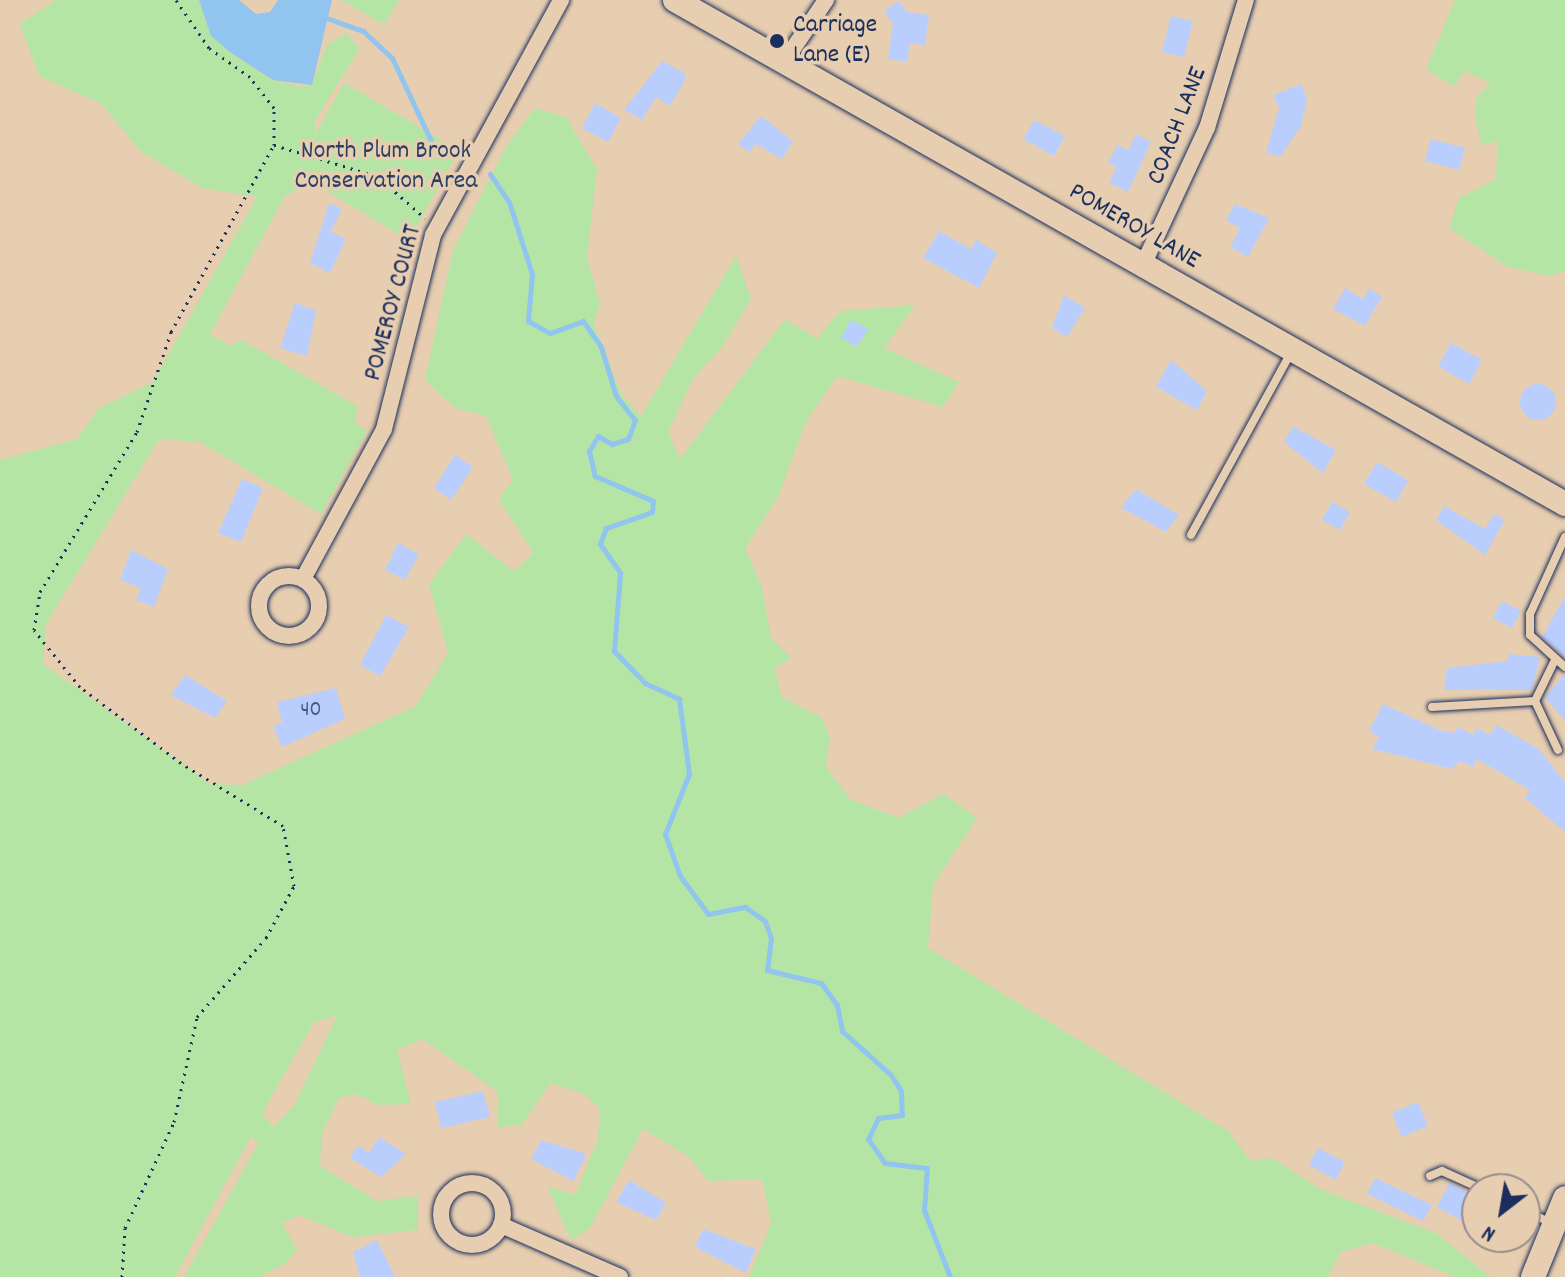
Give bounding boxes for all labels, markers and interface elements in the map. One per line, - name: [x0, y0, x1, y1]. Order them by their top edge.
- place label: Carriage Lane (E): [793, 10, 877, 72]
- marker: Carriage Lane (E): [768, 32, 786, 50]
- street label: COACH LANE: [1141, 63, 1215, 189]
- park label: North Plum Brook Conservation Area: [295, 136, 477, 198]
- street label: POMEROY LANE: [1063, 177, 1205, 277]
- street label: POMEROY COURT: [358, 222, 430, 384]
- house number: 40: [300, 698, 322, 724]
- north arrow: [1461, 1173, 1541, 1253]
- text: N: [1477, 1216, 1502, 1248]

